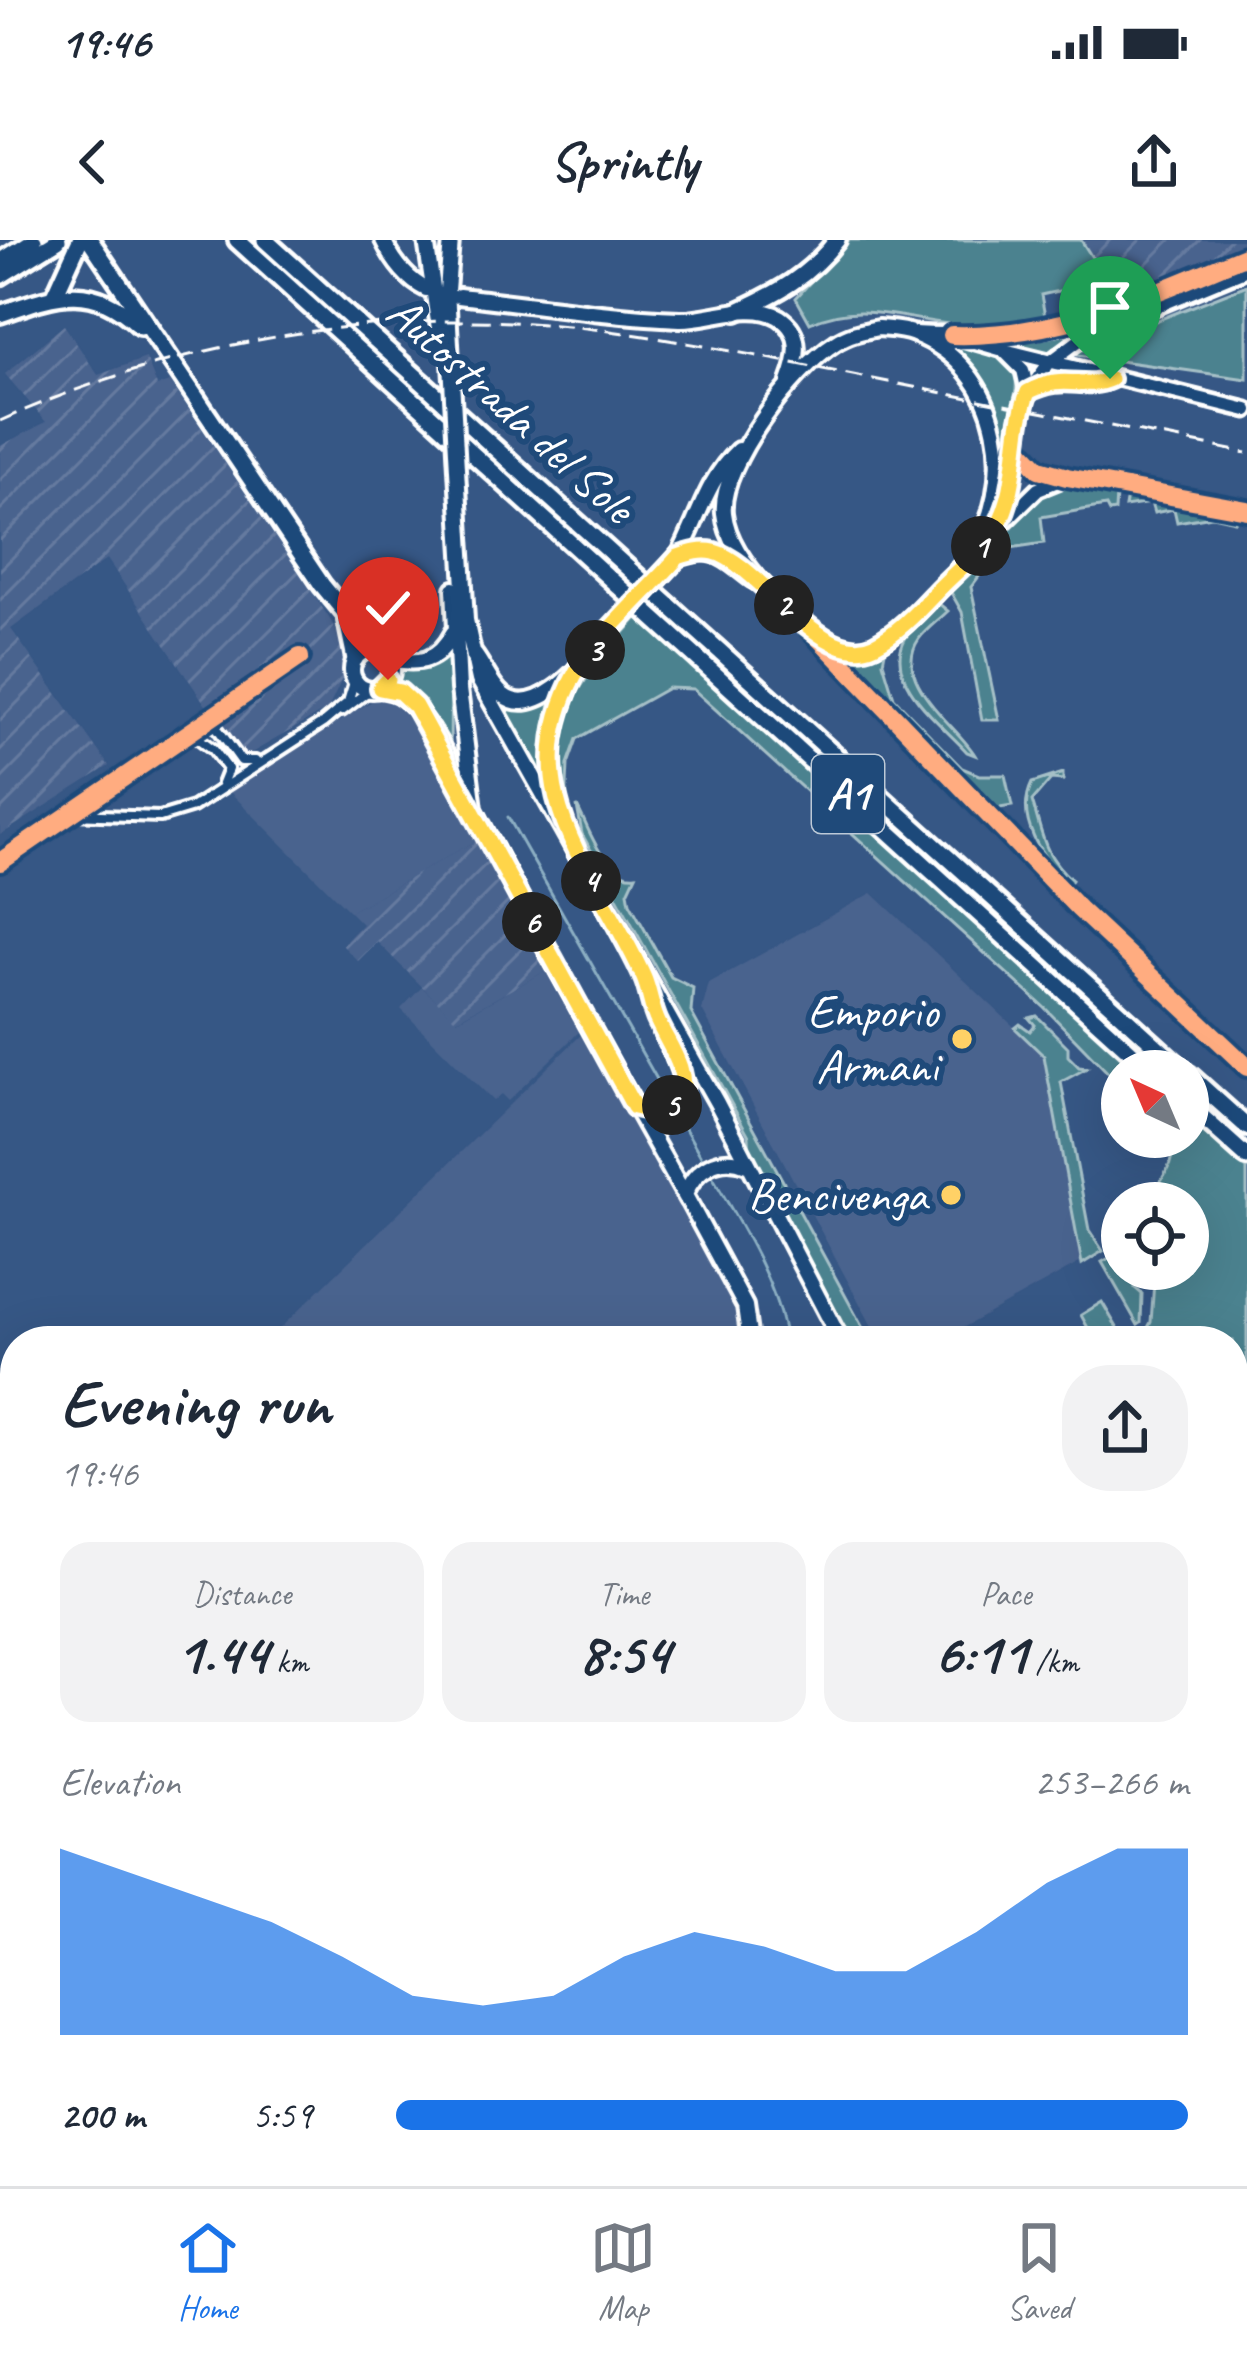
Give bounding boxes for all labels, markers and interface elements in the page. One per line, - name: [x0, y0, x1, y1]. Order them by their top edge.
- text: 19:46: [60, 14, 150, 71]
- text: Sprintly: [550, 128, 697, 196]
- icon: back: [60, 129, 126, 195]
- icon: share: [1121, 129, 1187, 195]
- pin: [1059, 256, 1161, 379]
- icon: arrive: [1077, 274, 1143, 340]
- street label: Autostrada del Sole: [375, 282, 650, 538]
- pin: 1: [951, 516, 1011, 576]
- text: 1: [974, 525, 988, 567]
- pin: [337, 557, 439, 680]
- icon: check: [355, 575, 421, 641]
- pin: 2: [754, 575, 814, 635]
- text: 2: [777, 584, 791, 626]
- pin: 3: [565, 620, 625, 680]
- text: 3: [588, 629, 602, 671]
- road number: A1: [812, 755, 884, 833]
- pin: 4: [561, 851, 621, 911]
- text: 4: [584, 860, 598, 902]
- pin: 6: [502, 892, 562, 952]
- text: 6: [524, 901, 540, 943]
- place label: Emporio Armani: [807, 981, 943, 1096]
- marker: Emporio Armani: [949, 1026, 975, 1052]
- north arrow: [1101, 1050, 1209, 1158]
- map controls: [1101, 1050, 1209, 1290]
- pin: 5: [642, 1075, 702, 1135]
- text: 5: [665, 1084, 679, 1126]
- place label: Bencivenga: [748, 1165, 930, 1225]
- marker: Bencivenga: [938, 1182, 964, 1208]
- button: locate: [1101, 1182, 1209, 1290]
- text: Evening run: [60, 1362, 330, 1445]
- button: share: [1062, 1365, 1188, 1491]
- text: 19:46: [60, 1449, 138, 1498]
- text: Distance: [193, 1573, 291, 1615]
- text: Time: [599, 1573, 649, 1615]
- text: Pace: [981, 1573, 1031, 1615]
- text: 1.44: [175, 1615, 268, 1691]
- text: 8:54: [578, 1615, 670, 1691]
- text: 6:11: [933, 1615, 1028, 1691]
- text: km: [268, 1641, 309, 1683]
- text: /km: [1028, 1641, 1079, 1683]
- text: Elevation: [60, 1758, 180, 1807]
- text: 253–266 m: [1034, 1758, 1188, 1807]
- text: 200 m: [60, 2091, 144, 2140]
- text: 5:59: [252, 2091, 312, 2140]
- tab: Home: [175, 2215, 241, 2329]
- tab: Map: [590, 2215, 656, 2329]
- tab: Saved: [1006, 2215, 1072, 2329]

